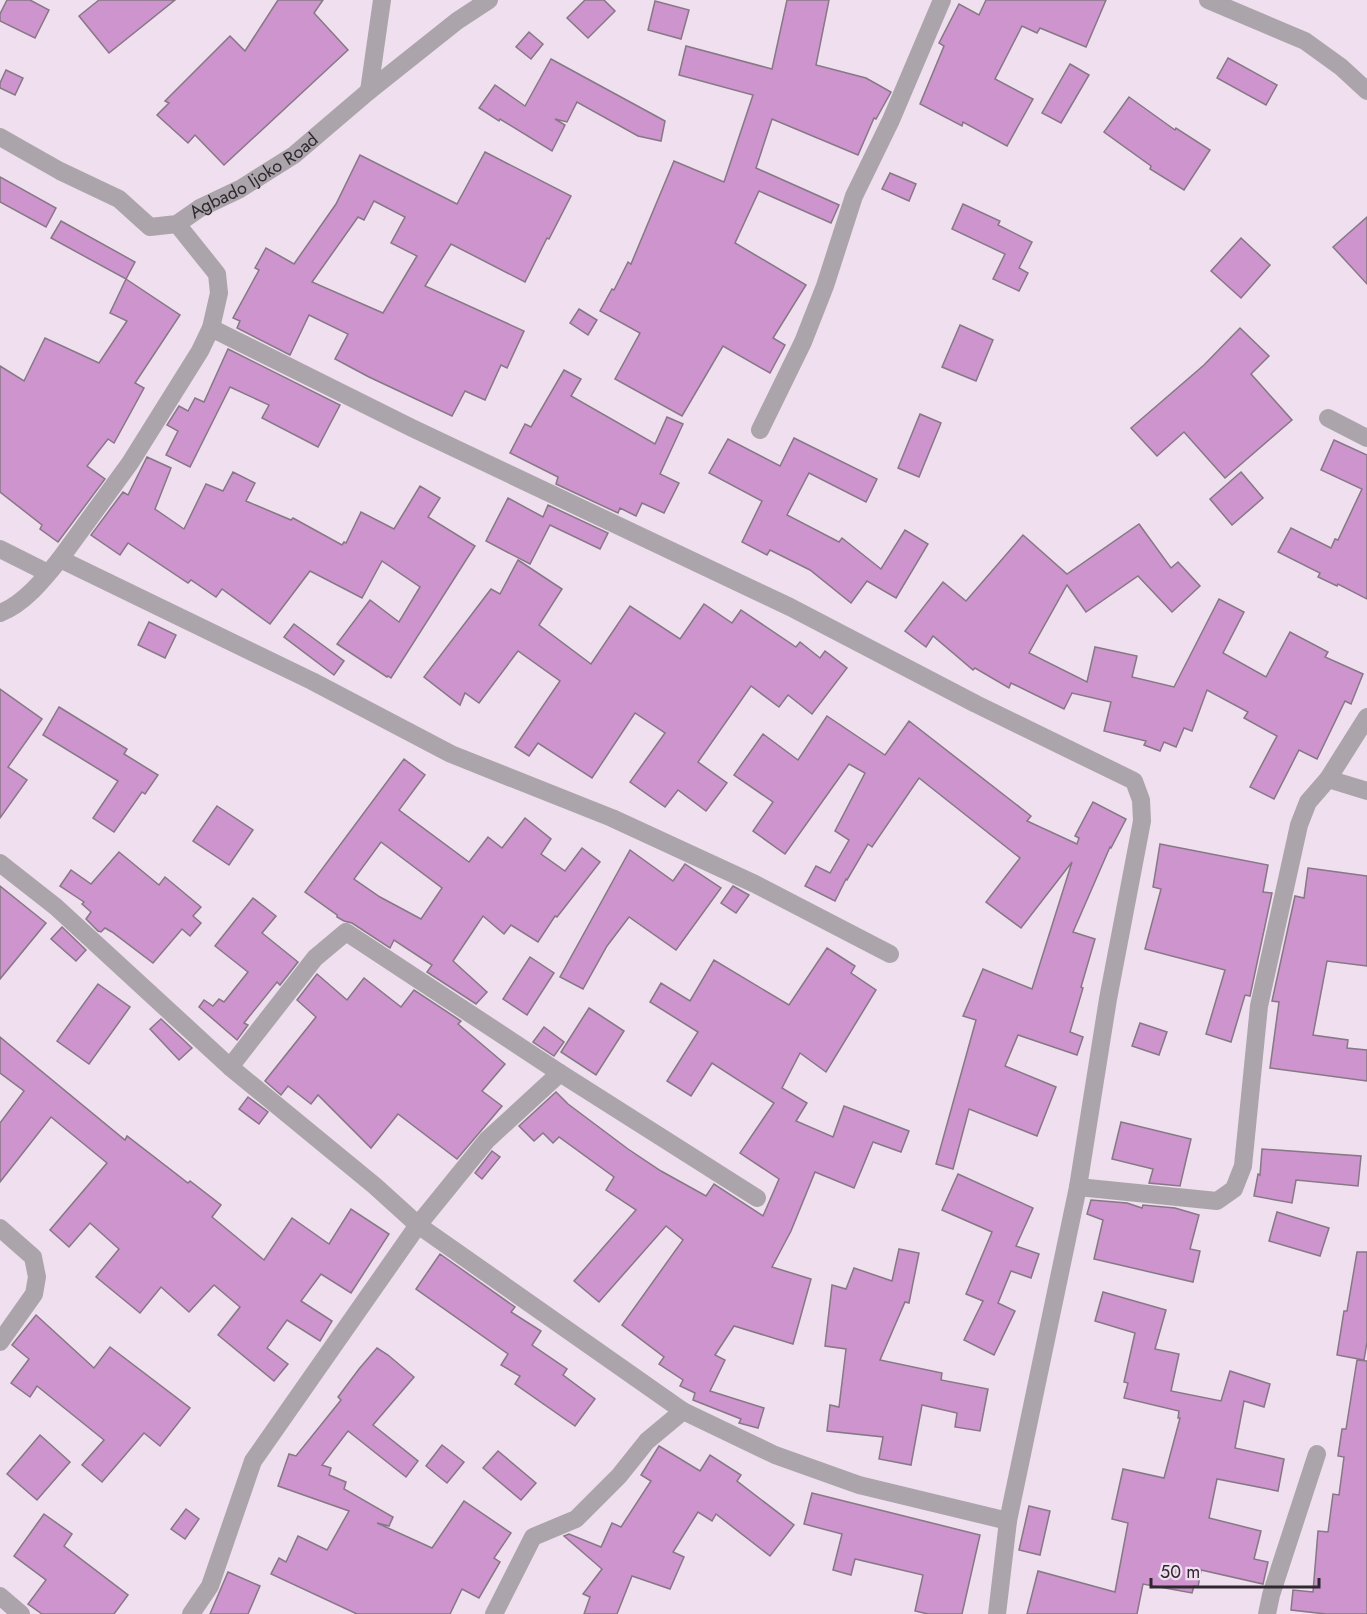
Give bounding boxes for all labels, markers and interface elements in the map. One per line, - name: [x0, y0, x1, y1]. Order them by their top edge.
- street label: Agbado Ijoko Road: [184, 127, 324, 225]
- scale bar: [1151, 1551, 1319, 1589]
- text: 50 m: [1160, 1559, 1200, 1585]

